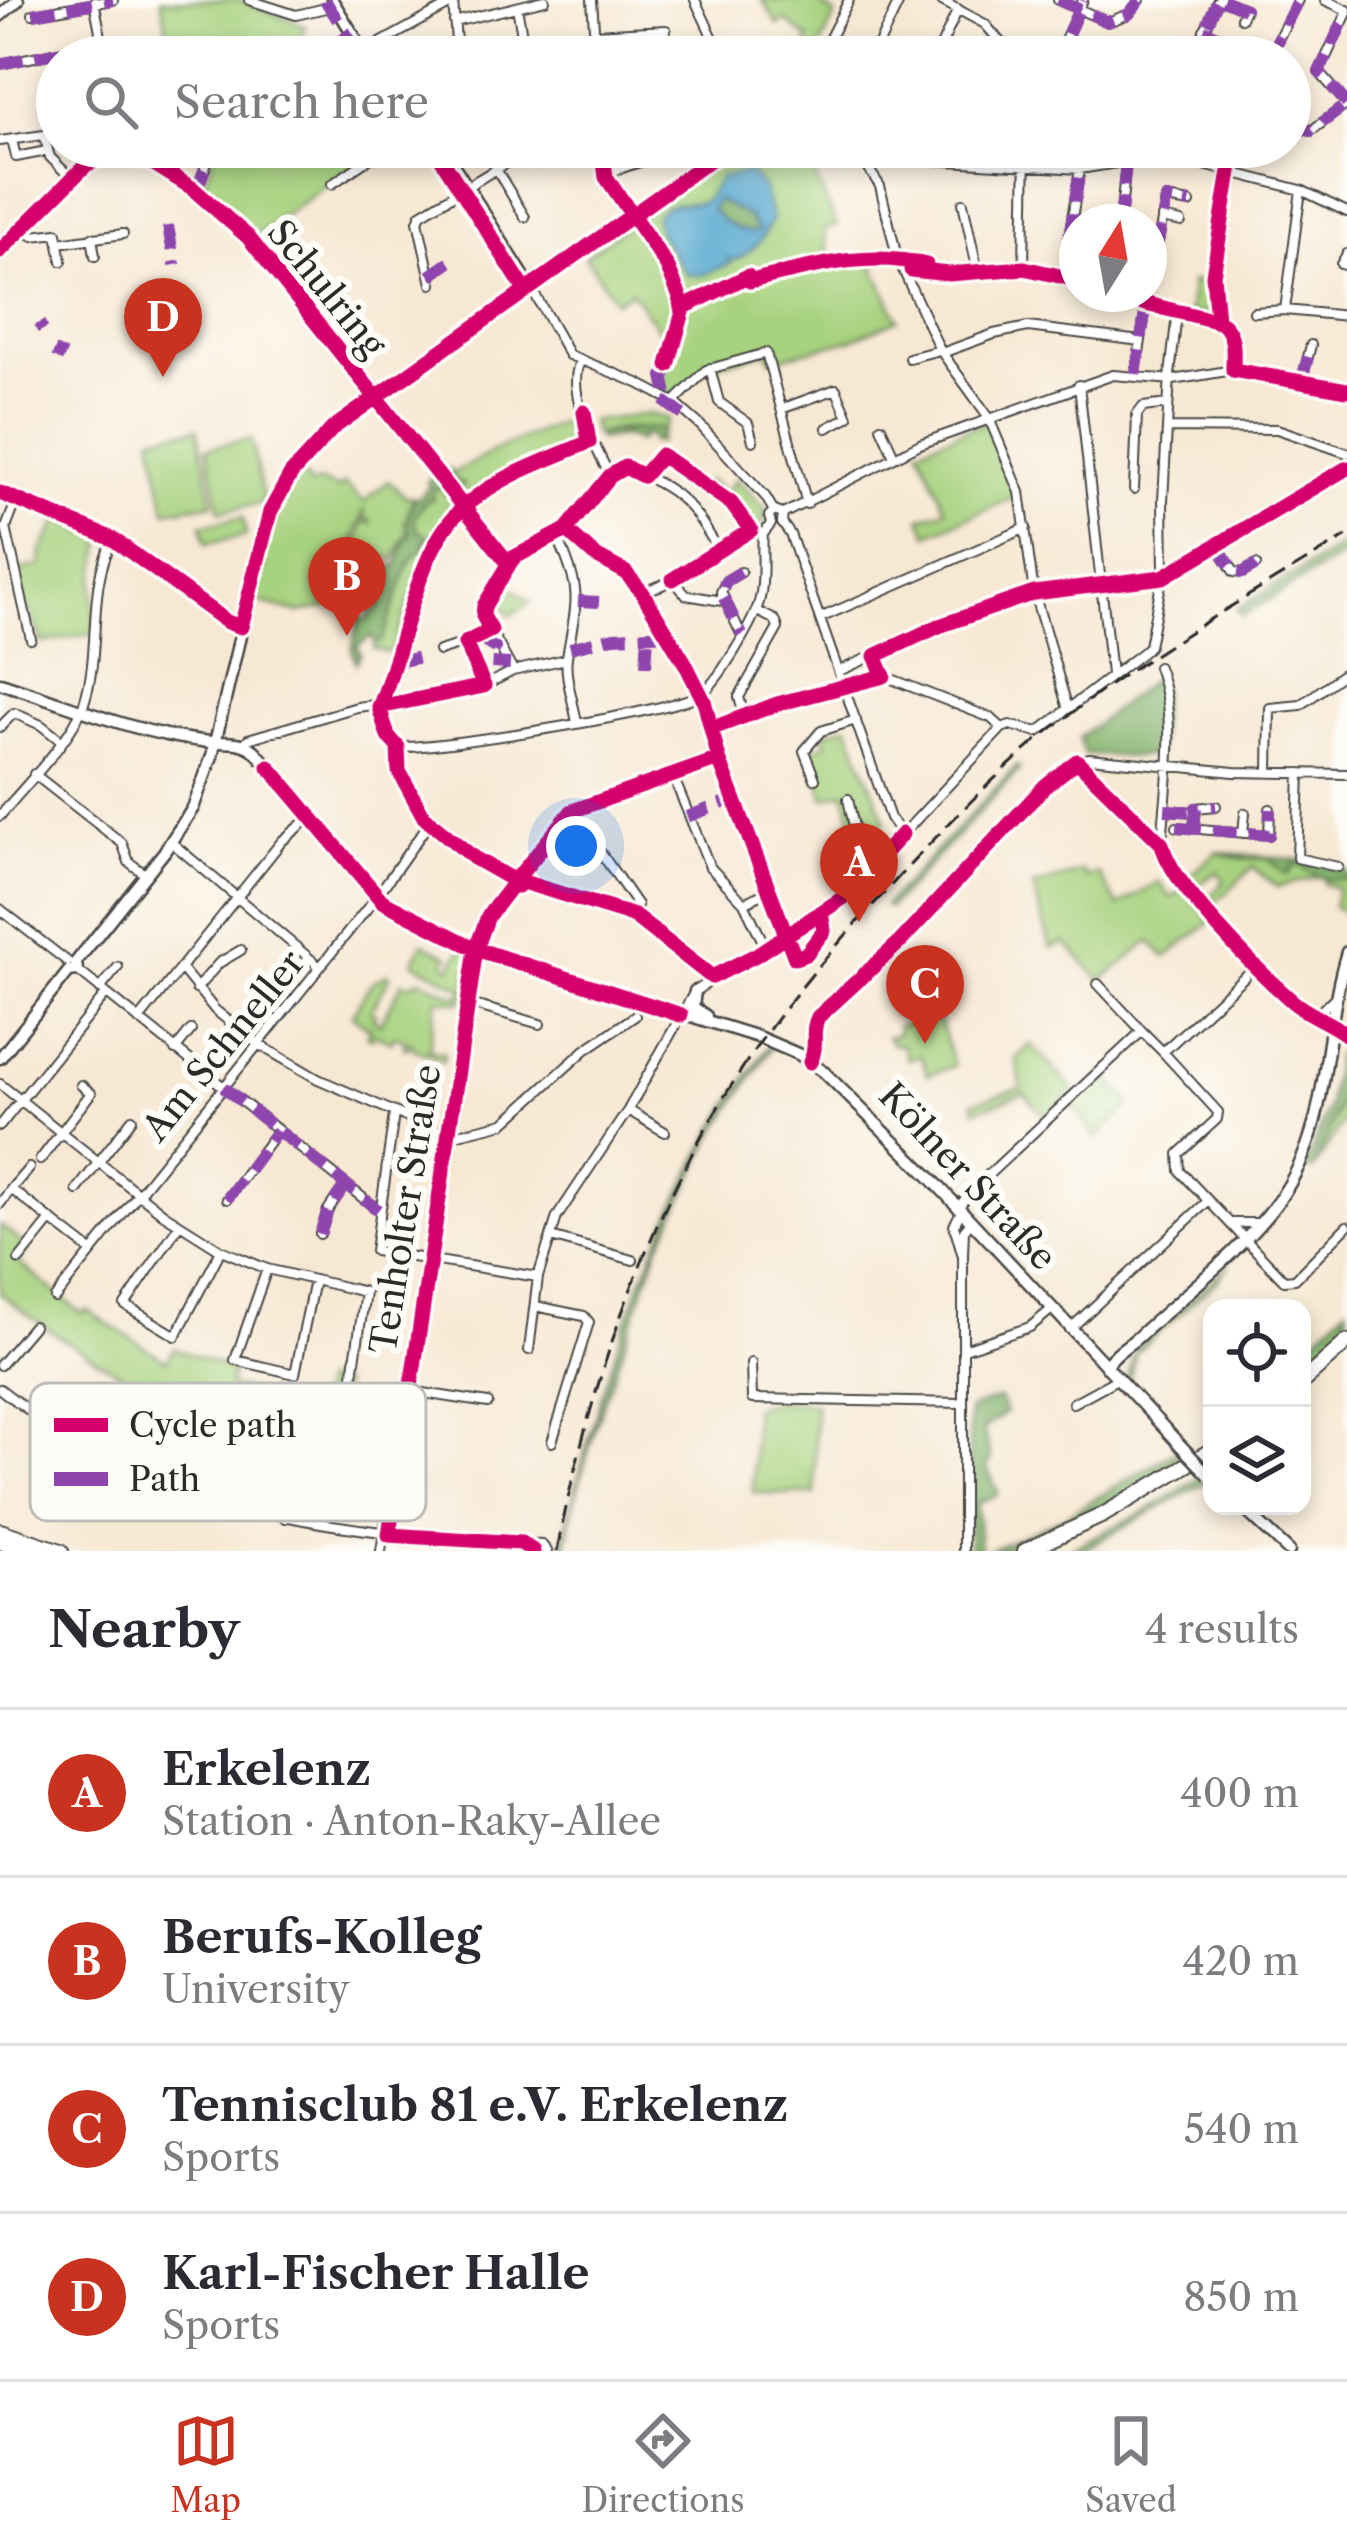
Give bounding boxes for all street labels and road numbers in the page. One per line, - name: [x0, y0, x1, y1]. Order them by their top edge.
- street label: Schulring: [258, 211, 396, 366]
- street label: Am Schneller: [132, 941, 313, 1150]
- street label: Tenholter Straße: [360, 1061, 450, 1357]
- street label: Kölner Straße: [870, 1073, 1066, 1279]

